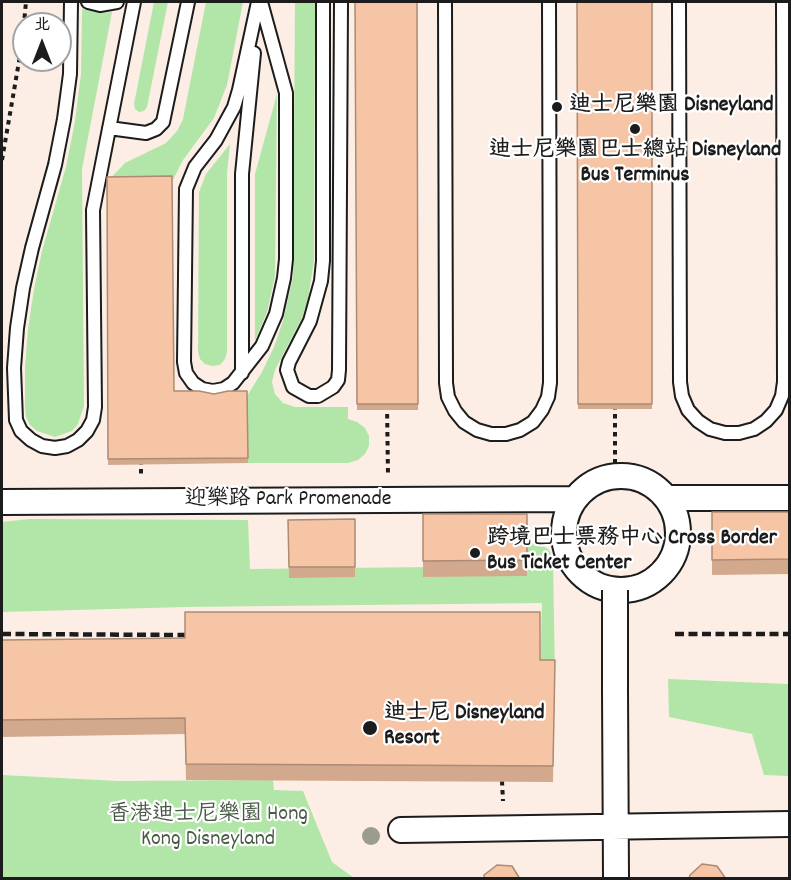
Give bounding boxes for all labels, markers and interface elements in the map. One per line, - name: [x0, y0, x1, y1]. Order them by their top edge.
- north arrow: [12, 12, 72, 72]
- text: 北: [34, 14, 50, 37]
- place label: 迪士尼樂園 Disneyland: [569, 94, 773, 120]
- marker: 迪士尼樂園 Disneyland: [550, 100, 564, 114]
- marker: 迪士尼樂園巴士總站 Disneyland Bus Terminus: [628, 122, 642, 136]
- place label: 迪士尼樂園巴士總站 Disneyland Bus Terminus: [489, 139, 781, 190]
- street label: 迎樂路 Park Promenade: [185, 488, 391, 514]
- place label: 跨境巴士票務中心 Cross Border Bus Ticket Center: [487, 527, 777, 578]
- marker: 跨境巴士票務中心 Cross Border Bus Ticket Center: [468, 546, 482, 560]
- place label: 迪士尼 Disneyland Resort: [384, 702, 544, 754]
- marker: 迪士尼 Disneyland Resort: [361, 719, 379, 737]
- park label: 香港迪士尼樂園 Hong Kong Disneyland: [108, 803, 308, 854]

